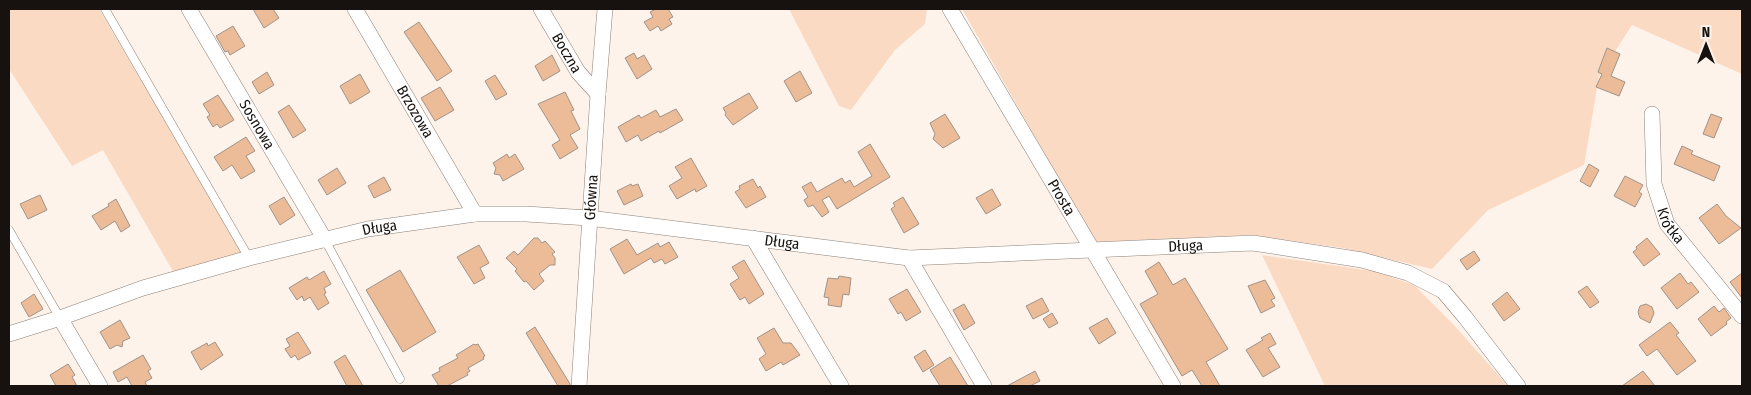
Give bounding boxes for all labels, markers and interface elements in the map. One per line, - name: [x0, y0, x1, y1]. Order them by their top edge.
- north arrow: [1681, 20, 1731, 70]
- text: N: [1702, 24, 1710, 41]
- street label: Boczna: [548, 30, 586, 76]
- street label: Brzozowa: [393, 82, 437, 141]
- street label: Sosnowa: [235, 96, 279, 153]
- street label: Główna: [581, 174, 602, 221]
- street label: Prosta: [1044, 176, 1079, 219]
- street label: Krótka: [1653, 205, 1688, 247]
- street label: Długa: [360, 216, 398, 239]
- street label: Długa: [763, 231, 801, 253]
- street label: Długa: [1168, 236, 1204, 256]

